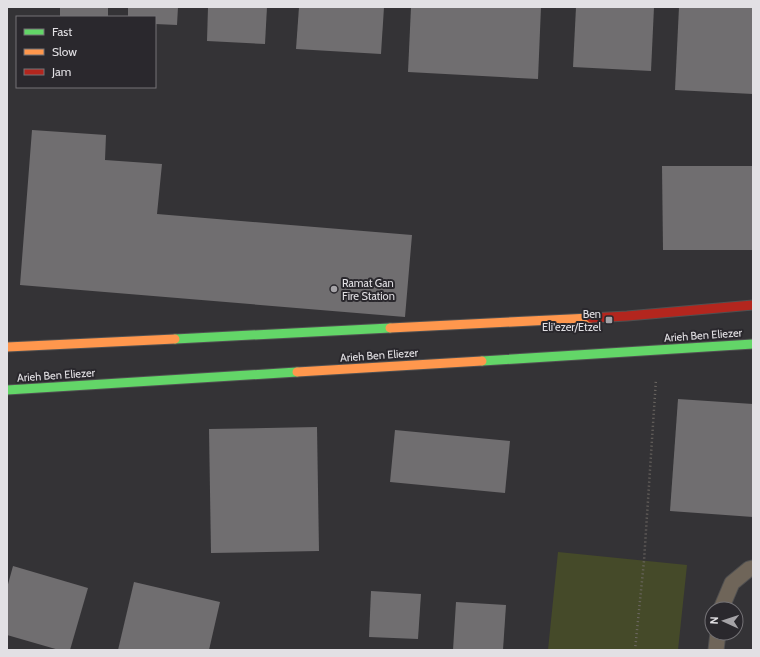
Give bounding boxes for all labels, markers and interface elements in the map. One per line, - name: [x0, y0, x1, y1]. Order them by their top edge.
- legend: [16, 16, 156, 88]
- text: Fast: [52, 24, 72, 39]
- text: Slow: [52, 44, 77, 59]
- text: Jam: [51, 64, 71, 79]
- place label: Ramat Gan Fire Station: [342, 276, 395, 303]
- marker: Ramat Gan Fire Station: [329, 284, 339, 294]
- place label: Ben Eli'ezer/Etzel: [542, 307, 601, 334]
- marker: Ben Eli'ezer/Etzel: [604, 315, 614, 325]
- street label: Arieh Ben Eliezer: [663, 325, 743, 345]
- street label: Arieh Ben Eliezer: [339, 345, 419, 365]
- street label: Arieh Ben Eliezer: [16, 365, 96, 385]
- north arrow: [704, 601, 744, 641]
- text: N: [707, 616, 721, 625]

